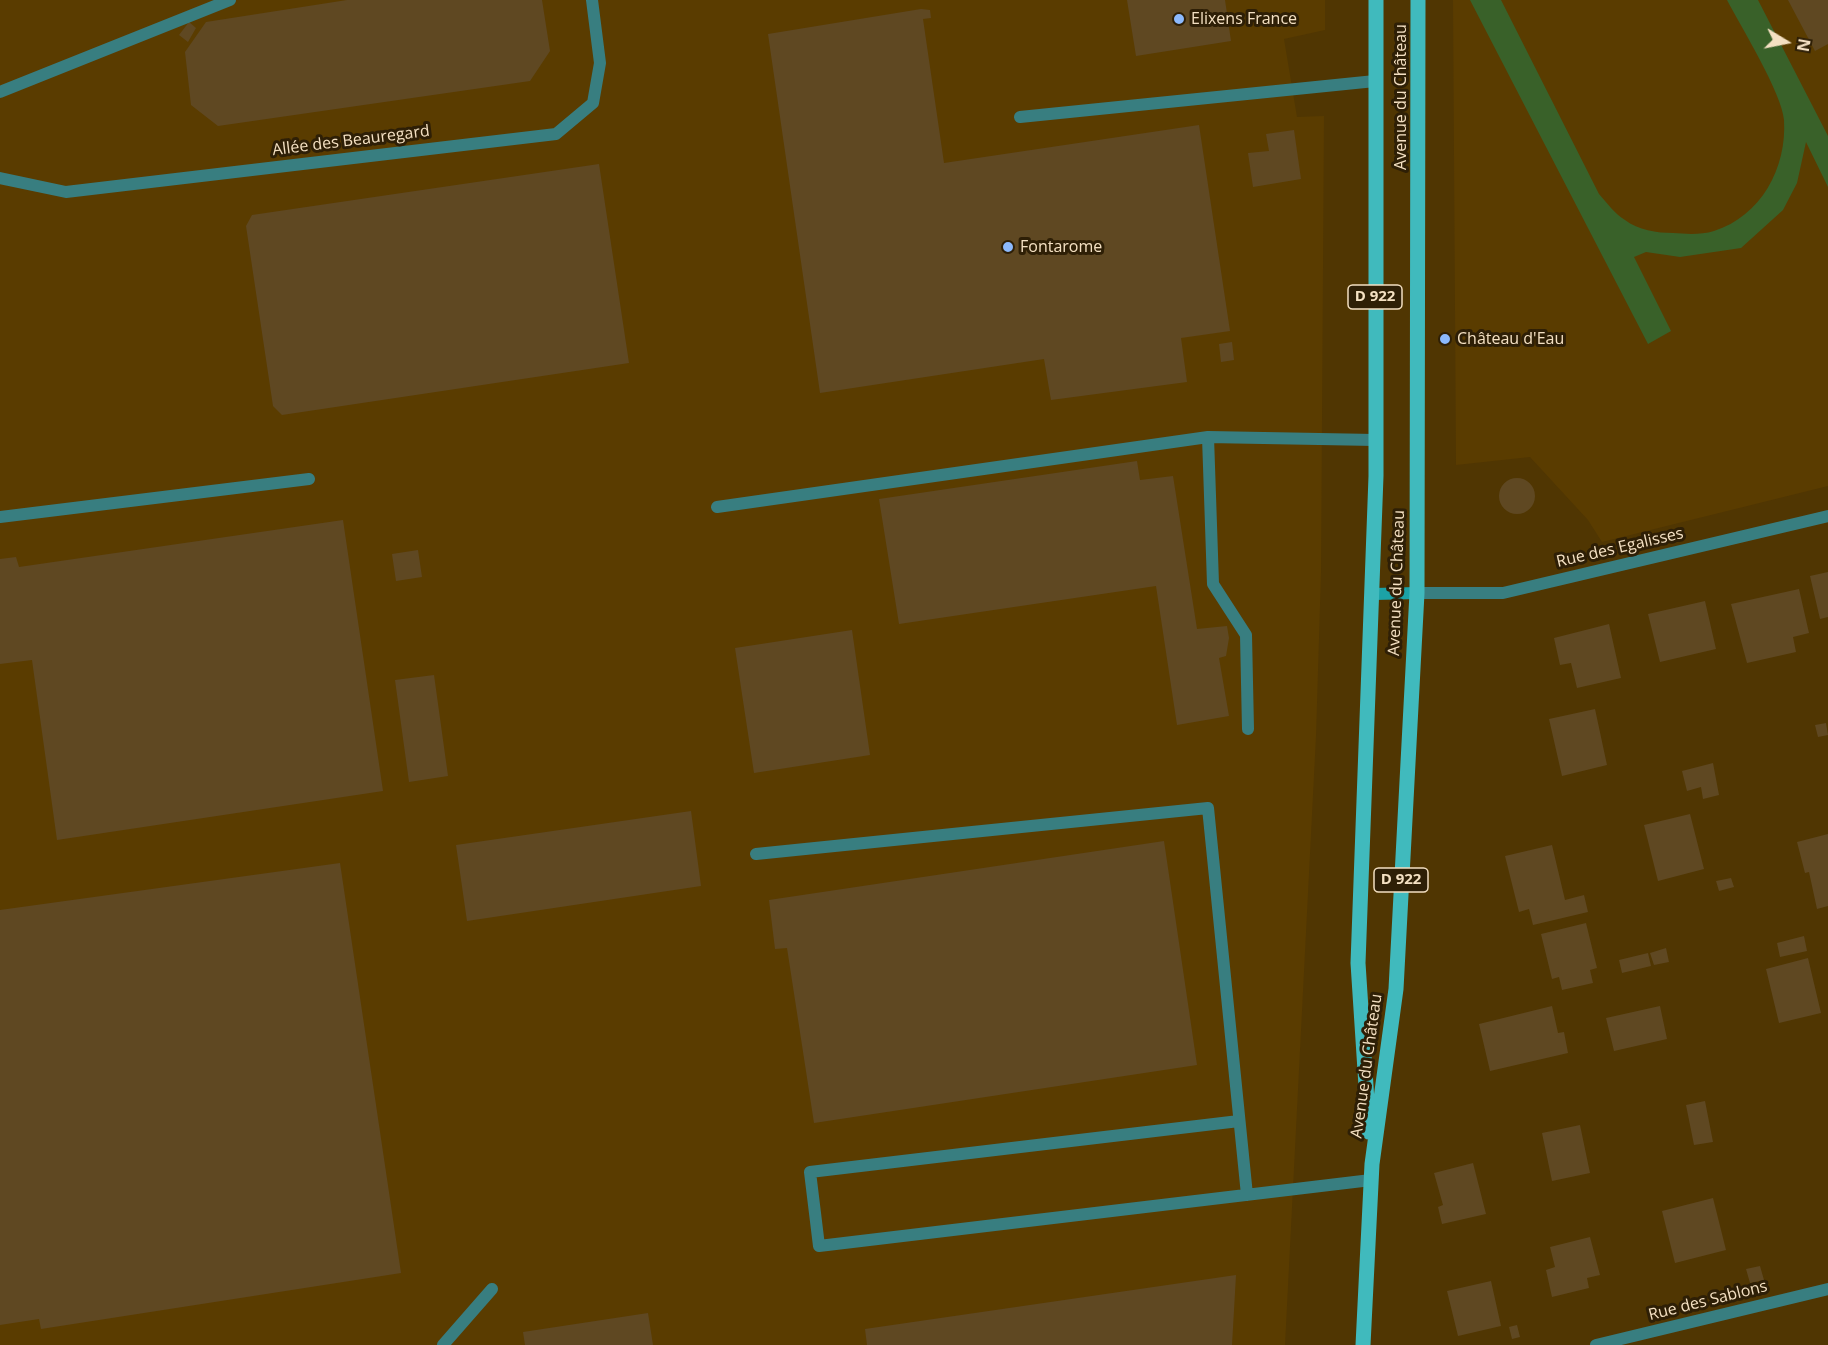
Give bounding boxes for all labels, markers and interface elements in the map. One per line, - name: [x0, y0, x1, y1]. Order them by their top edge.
- place label: Elixens France: [1191, 9, 1297, 29]
- marker: Elixens France: [1172, 12, 1186, 26]
- north arrow: [1756, 12, 1816, 72]
- street label: Avenue du Château: [1391, 24, 1411, 170]
- text: N: [1792, 37, 1816, 53]
- street label: Allée des Beauregard: [271, 122, 431, 160]
- place label: Fontarome: [1020, 237, 1102, 257]
- marker: Fontarome: [1001, 240, 1015, 254]
- road number: D 922: [1348, 285, 1402, 309]
- place label: Château d'Eau: [1457, 329, 1564, 349]
- marker: Château d'Eau: [1438, 332, 1452, 346]
- street label: Avenue du Château: [1385, 510, 1409, 656]
- street label: Rue des Egalisses: [1555, 524, 1685, 572]
- road number: D 922: [1374, 868, 1428, 892]
- street label: Avenue du Château: [1347, 992, 1387, 1140]
- street label: Rue des Sablons: [1647, 1277, 1769, 1325]

